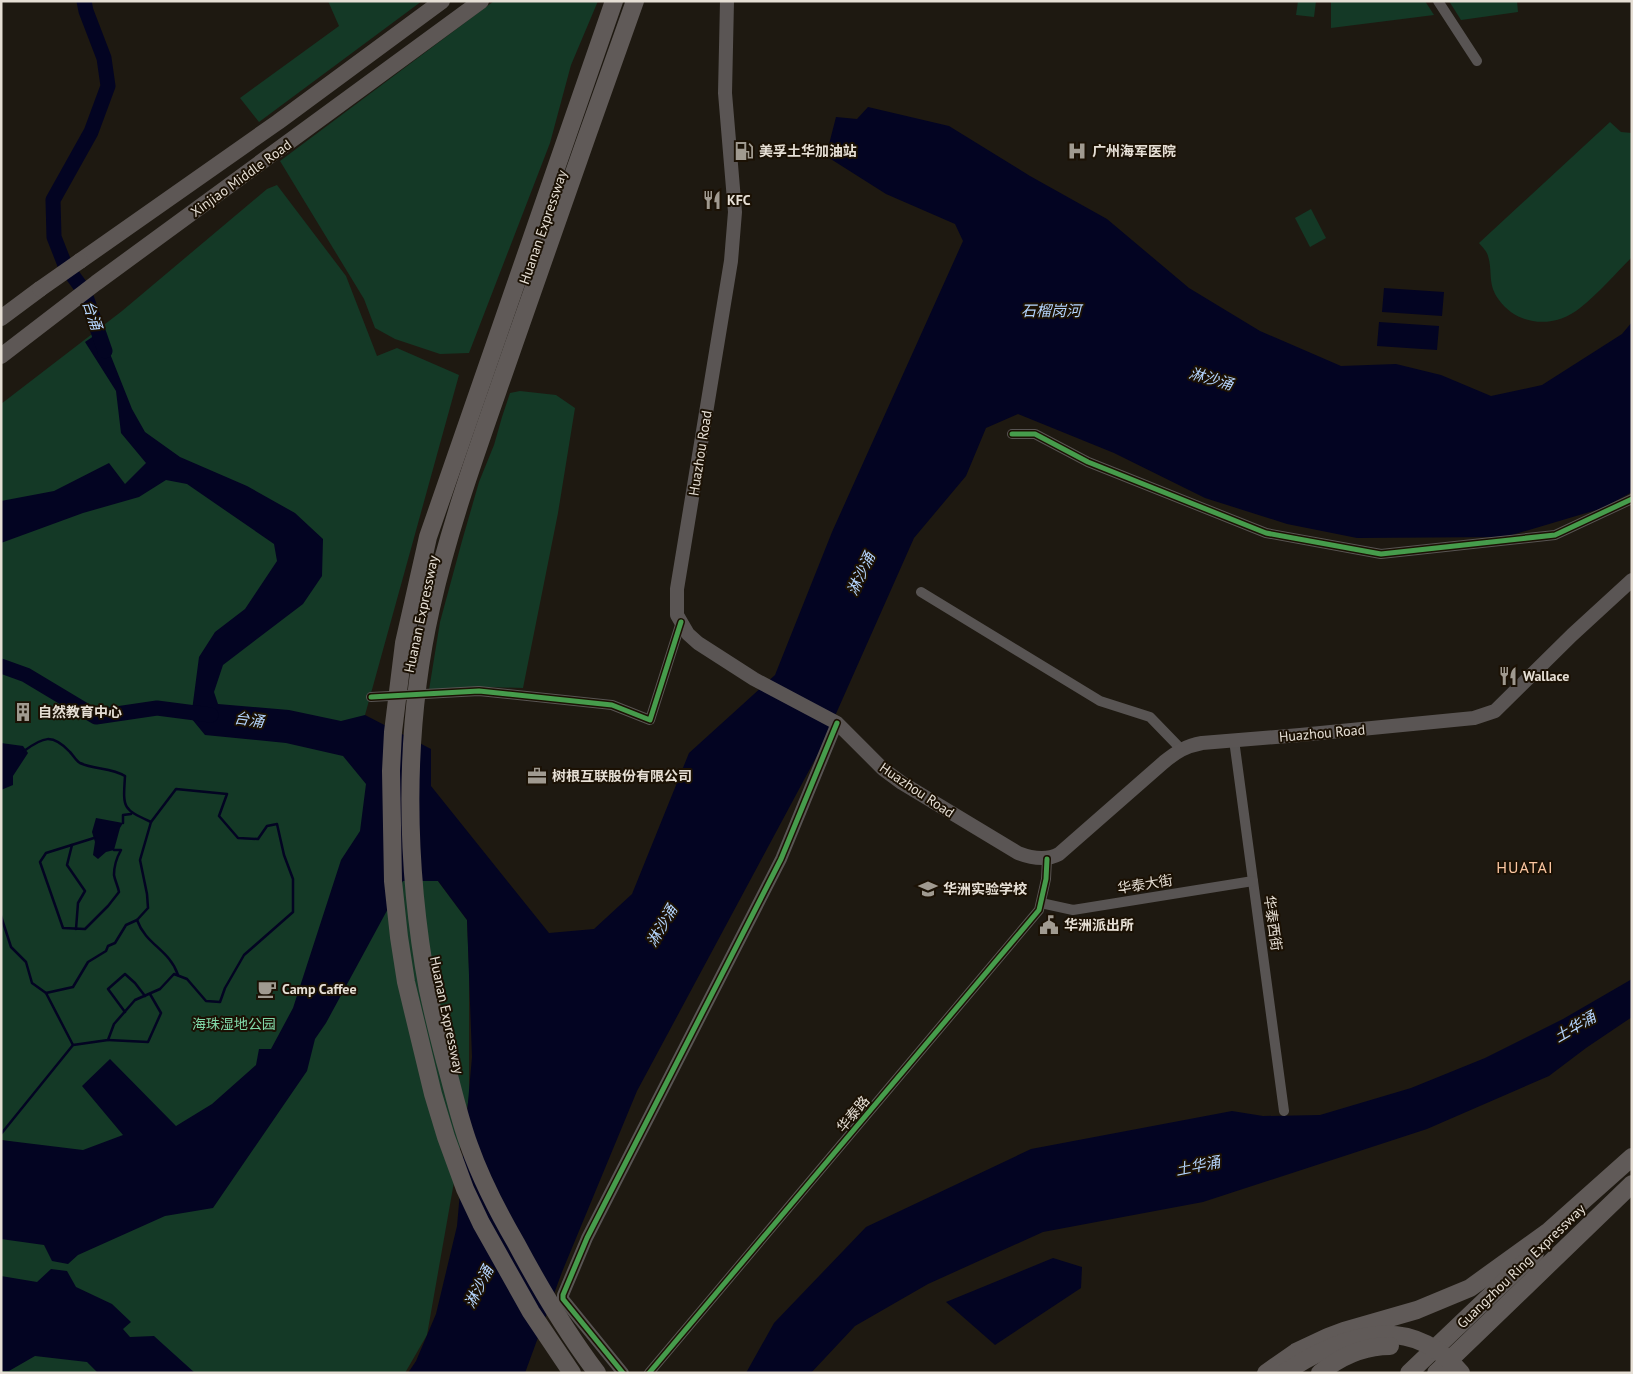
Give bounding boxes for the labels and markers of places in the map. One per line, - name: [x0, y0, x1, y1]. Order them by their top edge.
- fuel station icon: 美孚土华加油站: [733, 140, 755, 162]
- hospital icon: 广州海军医院: [1066, 140, 1088, 162]
- place label: 美孚土华加油站: [759, 142, 857, 160]
- place label: 广州海军医院: [1092, 142, 1176, 160]
- restaurant icon: KFC: [701, 189, 723, 211]
- place label: KFC: [727, 191, 751, 209]
- restaurant icon: Wallace: [1497, 665, 1519, 687]
- place label: Wallace: [1523, 667, 1569, 685]
- building icon: 自然教育中心: [12, 701, 34, 723]
- place label: 自然教育中心: [38, 703, 122, 721]
- office icon: 树根互联股份有限公司: [526, 765, 548, 787]
- place label: 树根互联股份有限公司: [552, 767, 692, 785]
- school or university icon: 华洲实验学校: [917, 878, 939, 900]
- place label: 华洲实验学校: [943, 880, 1027, 898]
- public building icon: 华洲派出所: [1038, 914, 1060, 936]
- place label: 华洲派出所: [1064, 916, 1134, 934]
- cafe icon: Camp Caffee: [256, 978, 278, 1000]
- place label: Camp Caffee: [282, 980, 357, 998]

